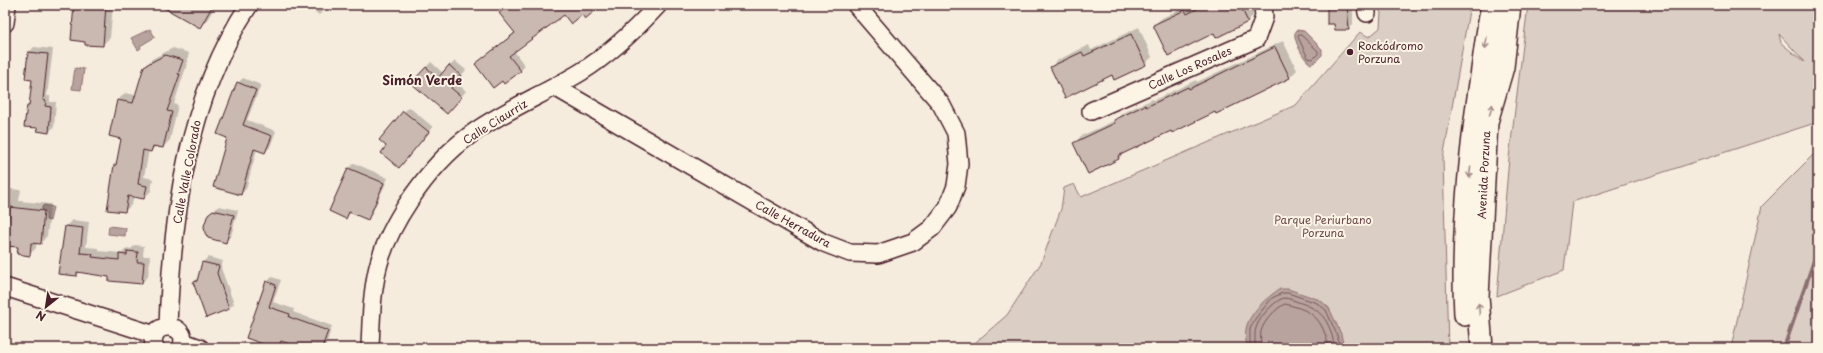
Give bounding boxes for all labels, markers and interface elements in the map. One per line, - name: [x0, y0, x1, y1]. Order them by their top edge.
- one-way arrow: [1482, 36, 1490, 49]
- place label: Rockódromo Porzuna: [1358, 37, 1423, 67]
- street label: Calle Los Rosales: [1145, 41, 1234, 94]
- marker: Rockódromo Porzuna: [1345, 47, 1355, 57]
- district label: Simón Verde: [382, 70, 462, 89]
- street label: Calle Ciaurriz: [459, 95, 530, 148]
- one-way arrow: [1488, 104, 1495, 117]
- street label: Calle Valle Colorado: [168, 119, 205, 225]
- street label: Avenida Porzuna: [1473, 130, 1494, 219]
- one-way arrow: [1466, 165, 1473, 178]
- street label: Calle Herradura: [752, 196, 834, 252]
- park label: Parque Periurbano Porzuna: [1274, 211, 1372, 241]
- north arrow: [26, 287, 66, 327]
- one-way arrow: [1475, 303, 1482, 316]
- text: N: [32, 306, 49, 326]

